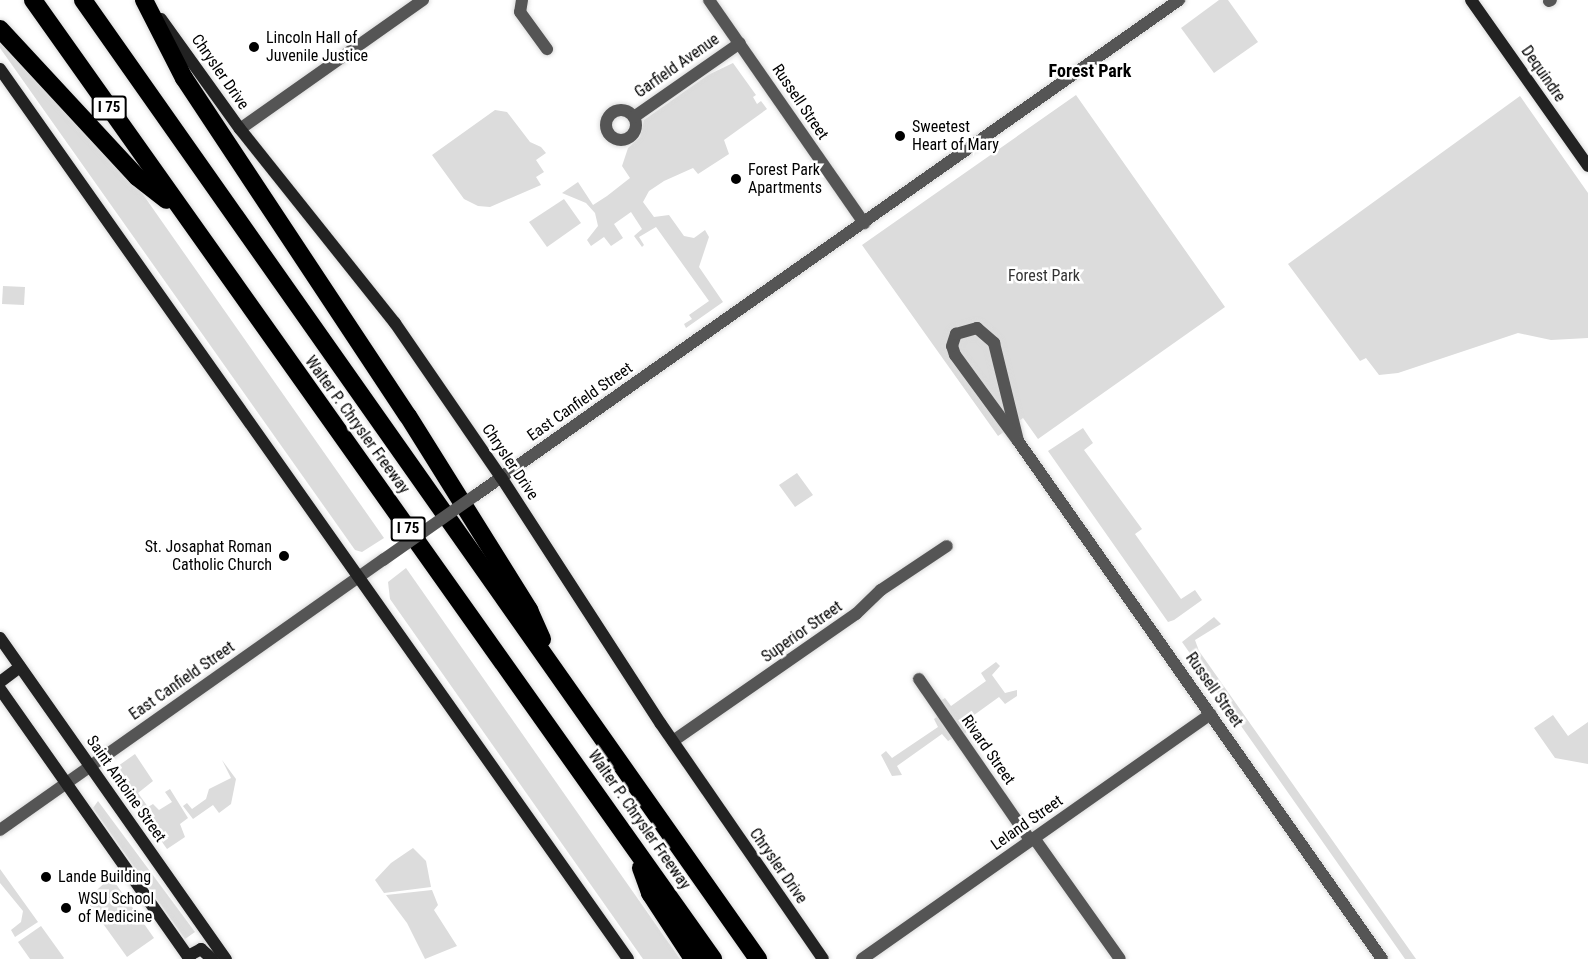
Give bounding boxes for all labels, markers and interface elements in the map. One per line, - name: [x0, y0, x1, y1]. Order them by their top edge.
- place label: Lincoln Hall of Juvenile Justice: [266, 28, 368, 66]
- street label: Garfield Avenue: [631, 30, 723, 102]
- street label: Chrysler Drive: [187, 31, 253, 113]
- marker: Lincoln Hall of Juvenile Justice: [247, 40, 261, 54]
- street label: Dequindre: [1517, 42, 1569, 106]
- district label: Forest Park: [1049, 60, 1131, 82]
- street label: Russell Street: [768, 61, 832, 143]
- road number: I 75: [91, 96, 127, 120]
- place label: Sweetest Heart of Mary: [912, 117, 999, 155]
- marker: Sweetest Heart of Mary: [893, 129, 907, 143]
- place label: Forest Park Apartments: [748, 160, 822, 198]
- marker: Forest Park Apartments: [729, 172, 743, 186]
- park label: Forest Park: [1008, 266, 1080, 286]
- street label: Walter P. Chrysler Freeway: [301, 352, 413, 498]
- street label: East Canfield Street: [524, 359, 636, 445]
- street label: Chrysler Drive: [478, 420, 542, 504]
- road number: I 75: [390, 517, 426, 541]
- place label: St. Josaphat Roman Catholic Church: [145, 537, 272, 575]
- marker: St. Josaphat Roman Catholic Church: [277, 549, 291, 563]
- street label: Superior Street: [758, 597, 846, 667]
- street label: East Canfield Street: [126, 638, 238, 724]
- street label: Russell Street: [1181, 649, 1247, 731]
- street label: Rivard Street: [957, 712, 1019, 788]
- street label: Saint Antoine Street: [82, 732, 170, 846]
- street label: Walter P. Chrysler Freeway: [584, 747, 694, 893]
- street label: Leland Street: [987, 791, 1067, 855]
- street label: Chrysler Drive: [745, 825, 811, 907]
- place label: Lande Building: [58, 867, 151, 887]
- marker: Lande Building: [39, 870, 53, 884]
- place label: WSU School of Medicine: [78, 889, 154, 927]
- marker: WSU School of Medicine: [59, 901, 73, 915]

